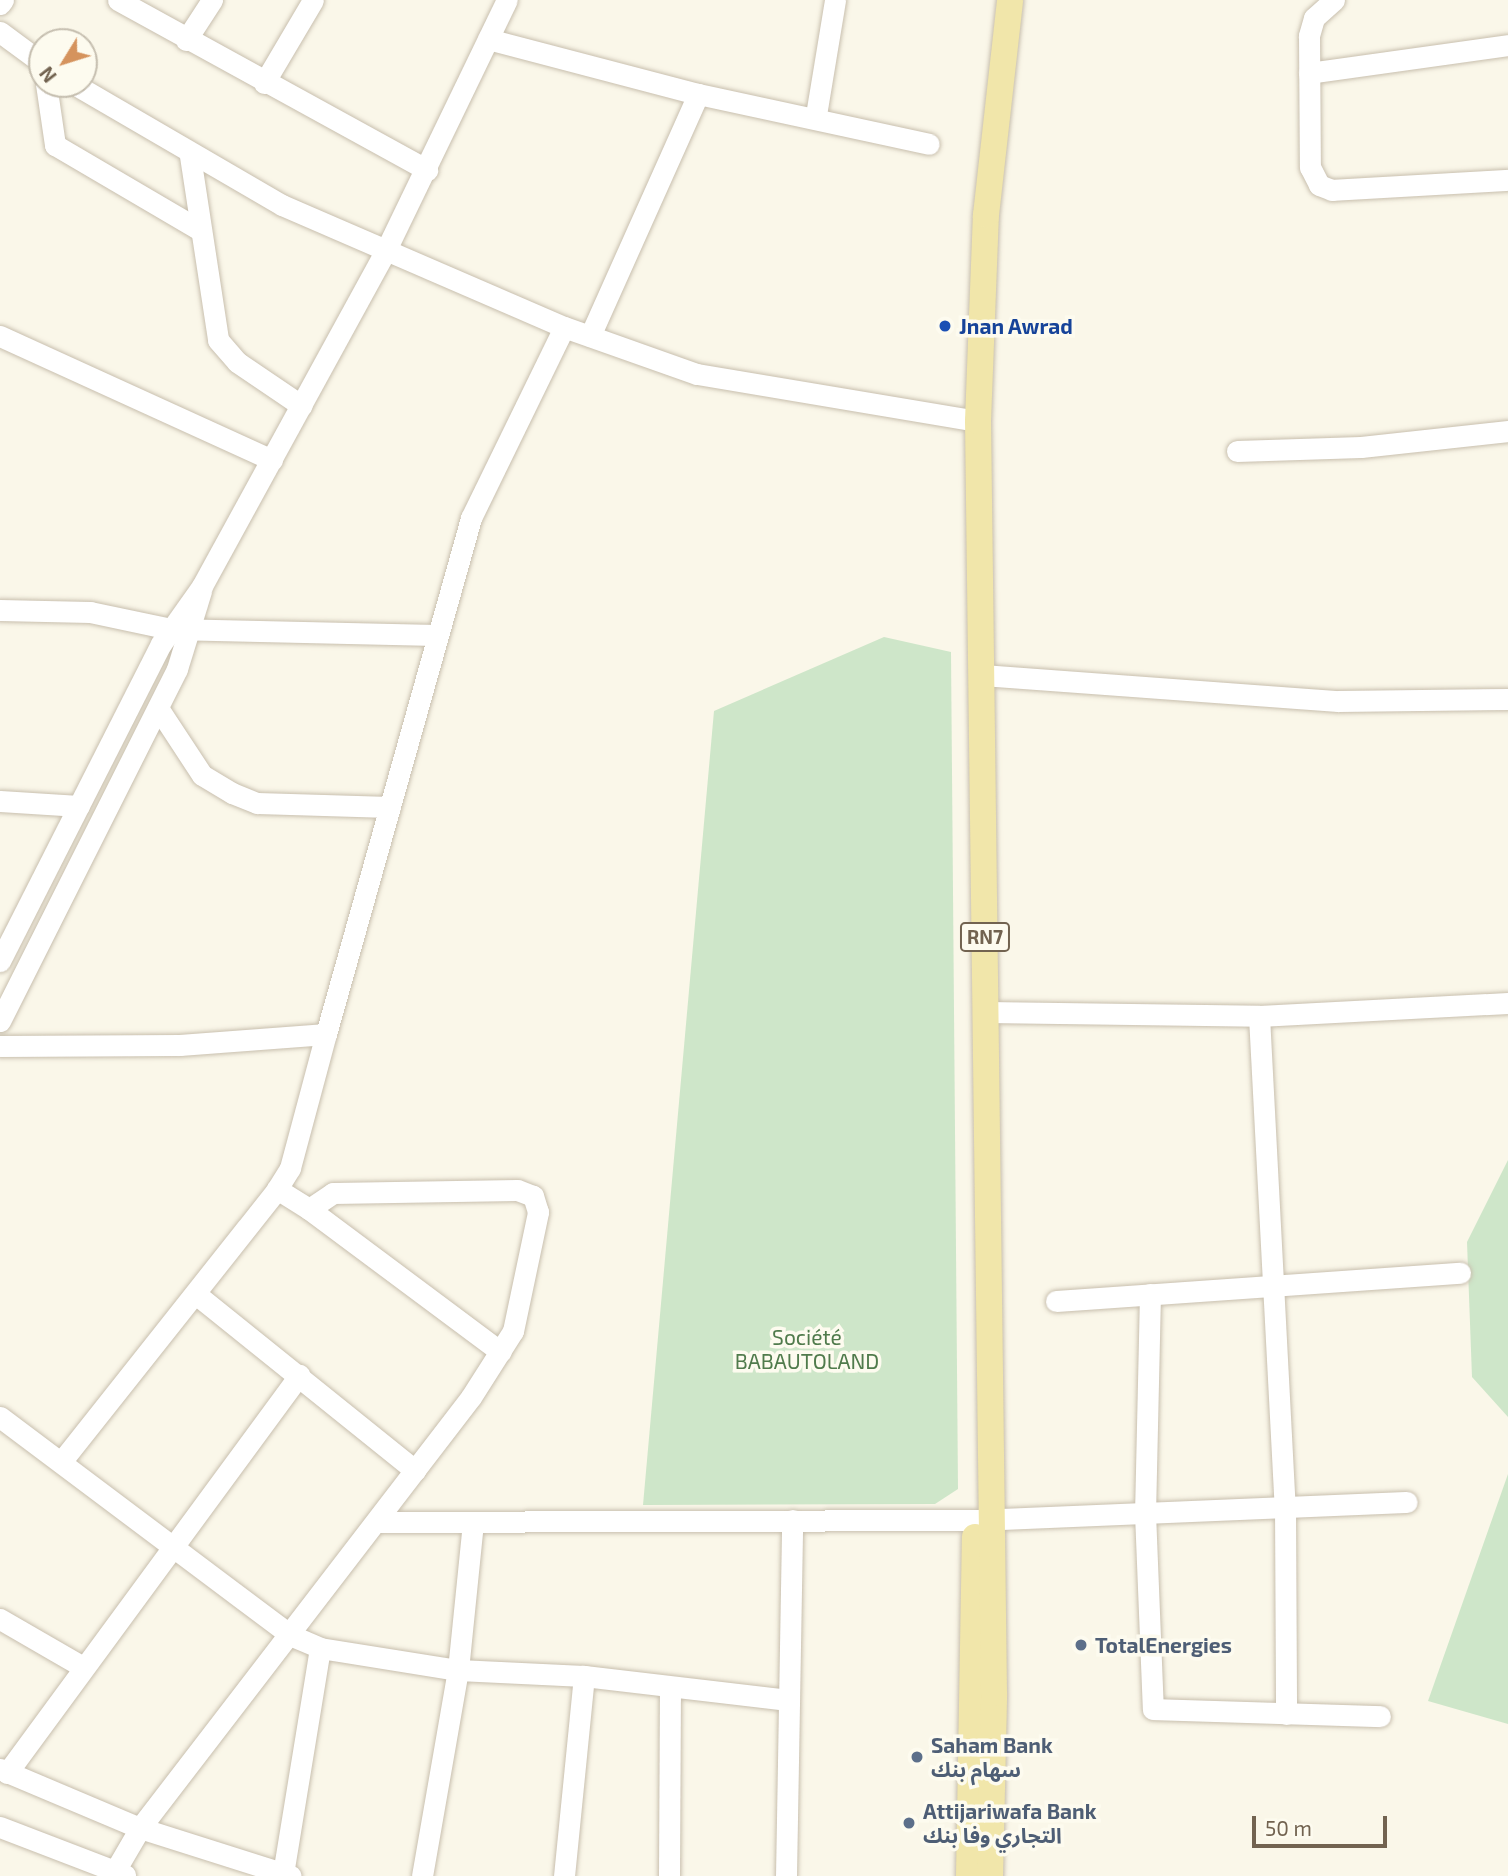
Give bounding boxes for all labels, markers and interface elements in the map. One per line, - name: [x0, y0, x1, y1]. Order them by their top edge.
- north arrow: [28, 28, 98, 98]
- text: N: [34, 63, 61, 87]
- place label: Jnan Awrad: [959, 313, 1073, 339]
- marker: Jnan Awrad: [937, 318, 953, 334]
- road number: RN7: [959, 922, 1011, 953]
- park label: Société BABAUTOLAND: [735, 1324, 879, 1374]
- place label: TotalEnergies: [1095, 1632, 1232, 1658]
- marker: TotalEnergies: [1073, 1637, 1089, 1653]
- place label: Saham Bank سهام بنك: [931, 1732, 1053, 1782]
- marker: Saham Bank سهام بنك: [909, 1749, 925, 1765]
- place label: Attijariwafa Bank التجاري وفا بنك: [923, 1798, 1096, 1848]
- scale bar: [1256, 1802, 1391, 1846]
- marker: Attijariwafa Bank التجاري وفا بنك: [901, 1815, 917, 1831]
- text: 50 m: [1265, 1815, 1312, 1840]

